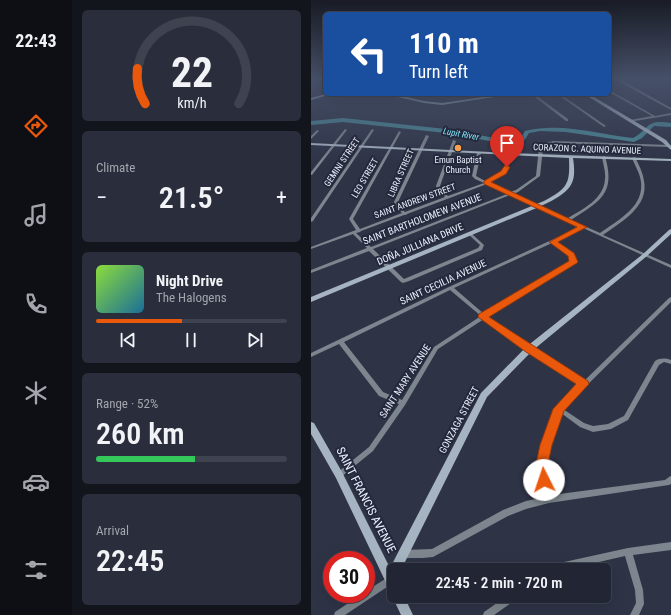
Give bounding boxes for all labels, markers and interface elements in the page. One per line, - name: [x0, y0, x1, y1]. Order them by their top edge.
- text: 110 m: [409, 27, 479, 60]
- icon: left: [343, 28, 395, 80]
- text: 22:43: [15, 30, 57, 51]
- text: 22: [170, 47, 213, 96]
- text: Turn left: [409, 61, 468, 82]
- text: km/h: [177, 94, 206, 110]
- icon: directions: [22, 112, 50, 140]
- water label: Lupit River: [442, 126, 480, 142]
- pin: [490, 126, 524, 167]
- icon: arrive: [496, 132, 518, 154]
- street label: GEMINI STREET: [322, 135, 362, 188]
- street label: CORAZON C. AQUINO AVENUE: [533, 142, 642, 156]
- marker: Emun Baptist Church: [453, 143, 463, 153]
- street label: LIBRA STREET: [386, 147, 416, 198]
- place label: Emun Baptist Church: [434, 155, 482, 175]
- street label: LEO STREET: [350, 156, 381, 200]
- text: Climate: [96, 160, 135, 175]
- text: 21.5°: [159, 180, 224, 215]
- street label: SAINT ANDREW STREET: [373, 181, 457, 220]
- text: −: [96, 185, 107, 210]
- text: +: [276, 185, 287, 210]
- street label: SAINT BARTHOLOMEW AVENUE: [361, 191, 483, 247]
- icon: music: [22, 201, 50, 229]
- street label: DOÑA JULLIANA DRIVE: [375, 220, 465, 267]
- street label: SAINT CECILIA AVENUE: [398, 257, 488, 307]
- text: Night Drive: [156, 272, 223, 290]
- icon: phone: [22, 290, 50, 318]
- text: The Halogens: [156, 290, 227, 305]
- icon: previous: [117, 329, 139, 351]
- icon: pause: [180, 329, 202, 351]
- icon: next: [244, 329, 266, 351]
- street label: SAINT MARY AVENUE: [377, 342, 433, 420]
- icon: climate: [22, 379, 50, 407]
- street label: GONZAGA STREET: [437, 385, 481, 455]
- text: Range · 52%: [96, 396, 158, 411]
- text: 260 km: [96, 416, 185, 451]
- street label: SAINT FRANCIS AVENUE: [333, 445, 399, 555]
- position arrow: [523, 459, 565, 501]
- icon: car: [22, 468, 50, 496]
- text: Arrival: [96, 523, 129, 538]
- text: 22:45: [96, 543, 164, 578]
- speed limit sign: 30: [323, 551, 375, 603]
- icon: filters: [22, 556, 50, 584]
- text: 22:45 · 2 min · 720 m: [436, 574, 562, 592]

